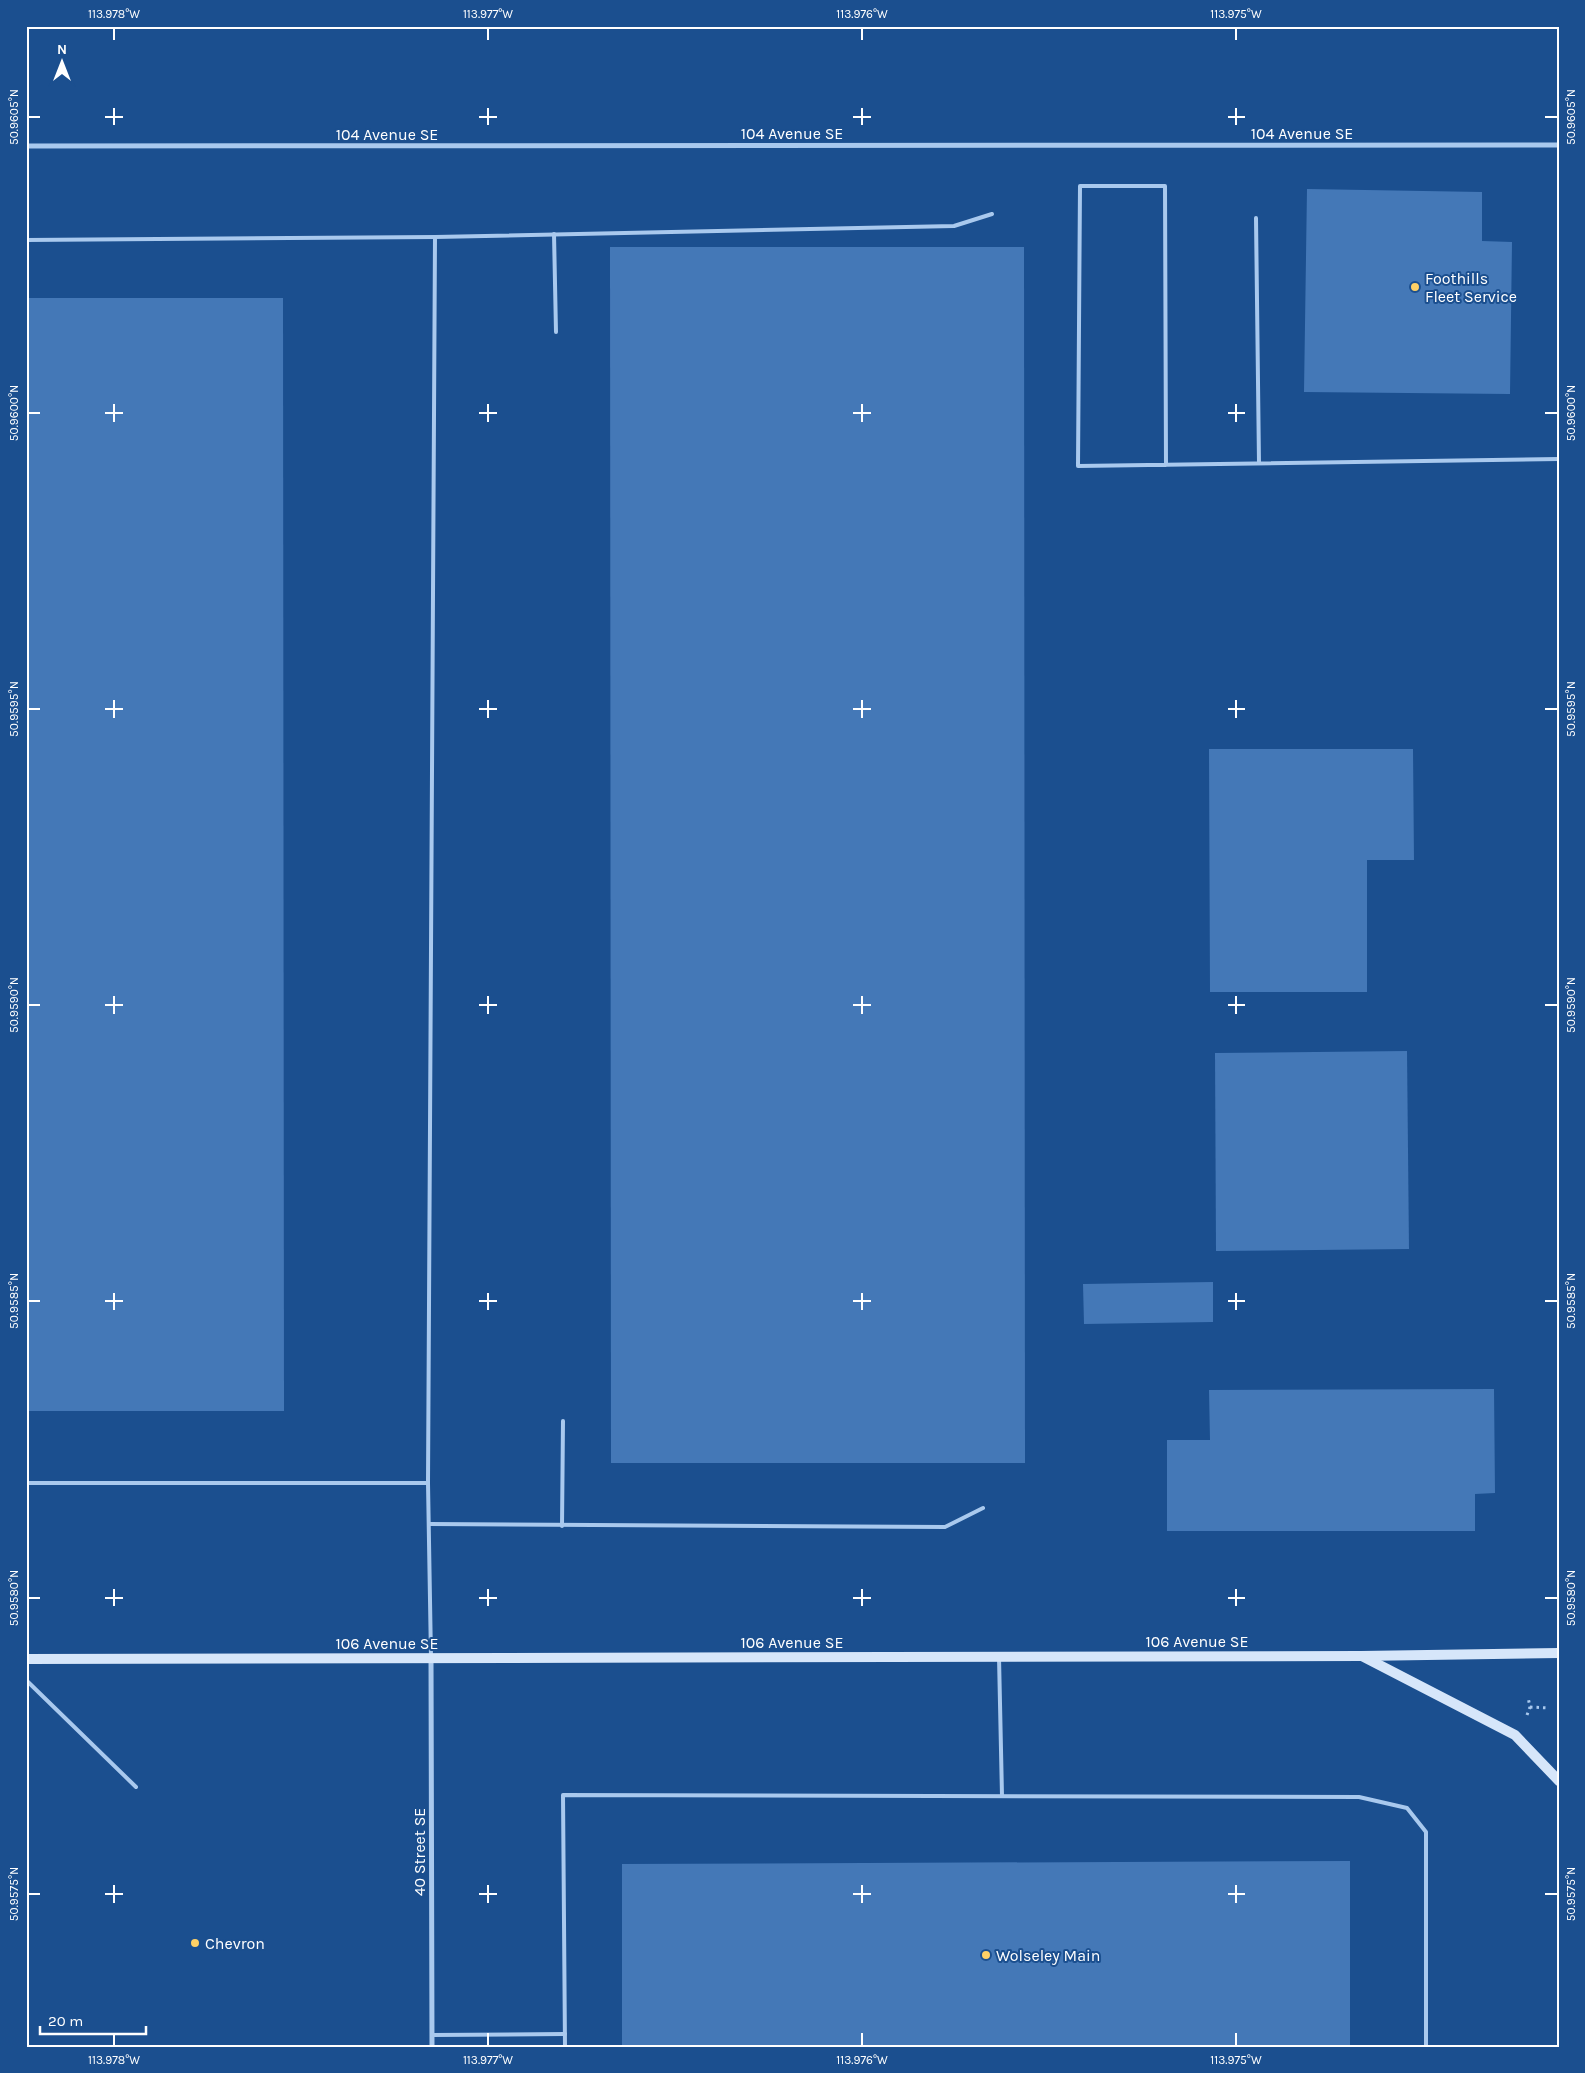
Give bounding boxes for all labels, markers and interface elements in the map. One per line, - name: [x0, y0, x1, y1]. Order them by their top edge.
- text: 113.978°W: [88, 7, 140, 21]
- text: 113.977°W: [463, 7, 513, 21]
- text: 113.976°W: [836, 7, 888, 21]
- text: 113.975°W: [1210, 7, 1262, 21]
- north arrow: [38, 38, 88, 88]
- text: N: [57, 41, 67, 58]
- text: 50.9605°N: [7, 89, 21, 145]
- text: 50.9605°N: [1564, 89, 1578, 145]
- street label: 104 Avenue SE: [741, 124, 843, 143]
- street label: 104 Avenue SE: [1251, 124, 1353, 143]
- street label: 104 Avenue SE: [336, 125, 438, 144]
- place label: Foothills Fleet Service: [1425, 269, 1517, 306]
- marker: Foothills Fleet Service: [1409, 281, 1421, 293]
- text: 50.9600°N: [7, 385, 21, 441]
- text: 50.9600°N: [1564, 385, 1578, 441]
- text: 50.9595°N: [7, 681, 21, 737]
- text: 50.9595°N: [1564, 681, 1578, 737]
- text: 50.9590°N: [7, 977, 21, 1033]
- text: 50.9590°N: [1564, 977, 1578, 1033]
- text: 50.9585°N: [7, 1273, 21, 1329]
- text: 50.9585°N: [1564, 1273, 1578, 1329]
- text: 50.9580°N: [7, 1570, 21, 1626]
- text: 50.9580°N: [1564, 1570, 1578, 1626]
- street label: 106 Avenue SE: [1146, 1632, 1248, 1651]
- street label: 106 Avenue SE: [741, 1633, 843, 1652]
- street label: 106 Avenue SE: [336, 1634, 438, 1653]
- street label: 40 Street SE: [410, 1808, 429, 1896]
- text: 50.9575°N: [7, 1867, 21, 1921]
- text: 50.9575°N: [1564, 1867, 1578, 1921]
- place label: Chevron: [205, 1934, 265, 1953]
- marker: Chevron: [189, 1937, 201, 1949]
- place label: Wolseley Main: [996, 1946, 1100, 1965]
- marker: Wolseley Main: [980, 1949, 992, 1961]
- scale bar: [40, 2003, 146, 2035]
- text: 20 m: [48, 2012, 83, 2030]
- text: 113.978°W: [88, 2053, 140, 2067]
- text: 113.977°W: [463, 2053, 513, 2067]
- text: 113.976°W: [836, 2053, 888, 2067]
- text: 113.975°W: [1210, 2053, 1262, 2067]

